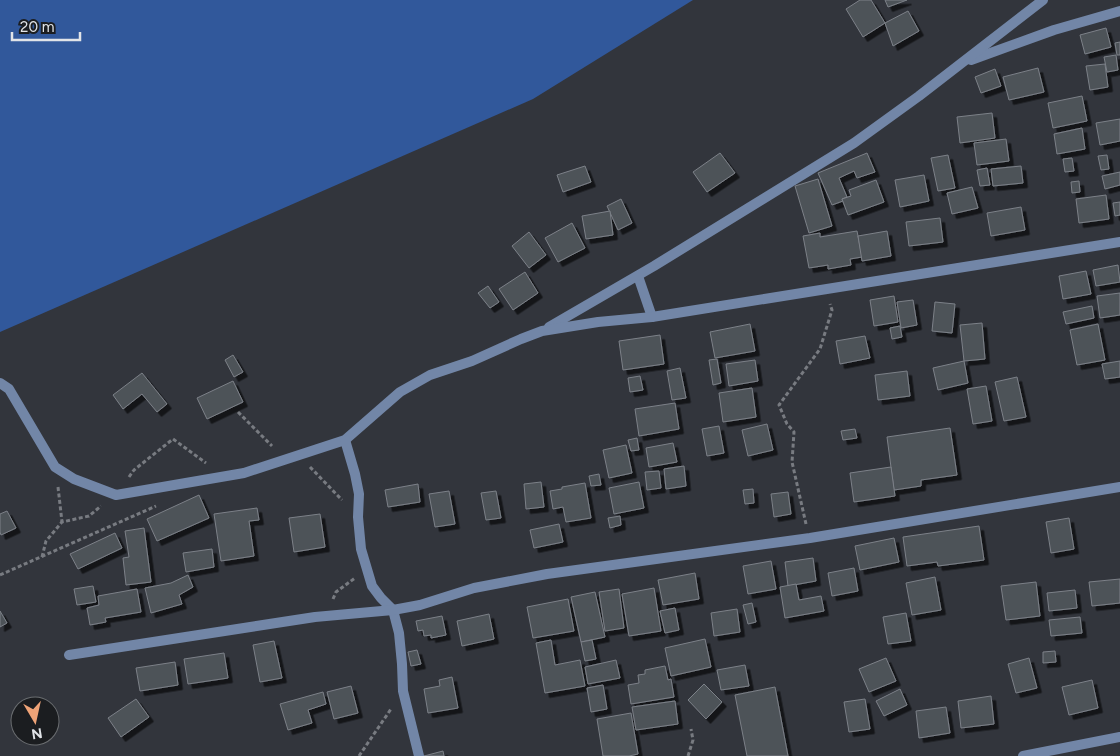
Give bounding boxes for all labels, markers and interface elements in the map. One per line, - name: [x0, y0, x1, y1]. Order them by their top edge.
- scale bar: [12, 10, 80, 42]
- text: 20 m: [20, 18, 54, 36]
- north arrow: [10, 696, 60, 746]
- text: N: [30, 724, 44, 743]

